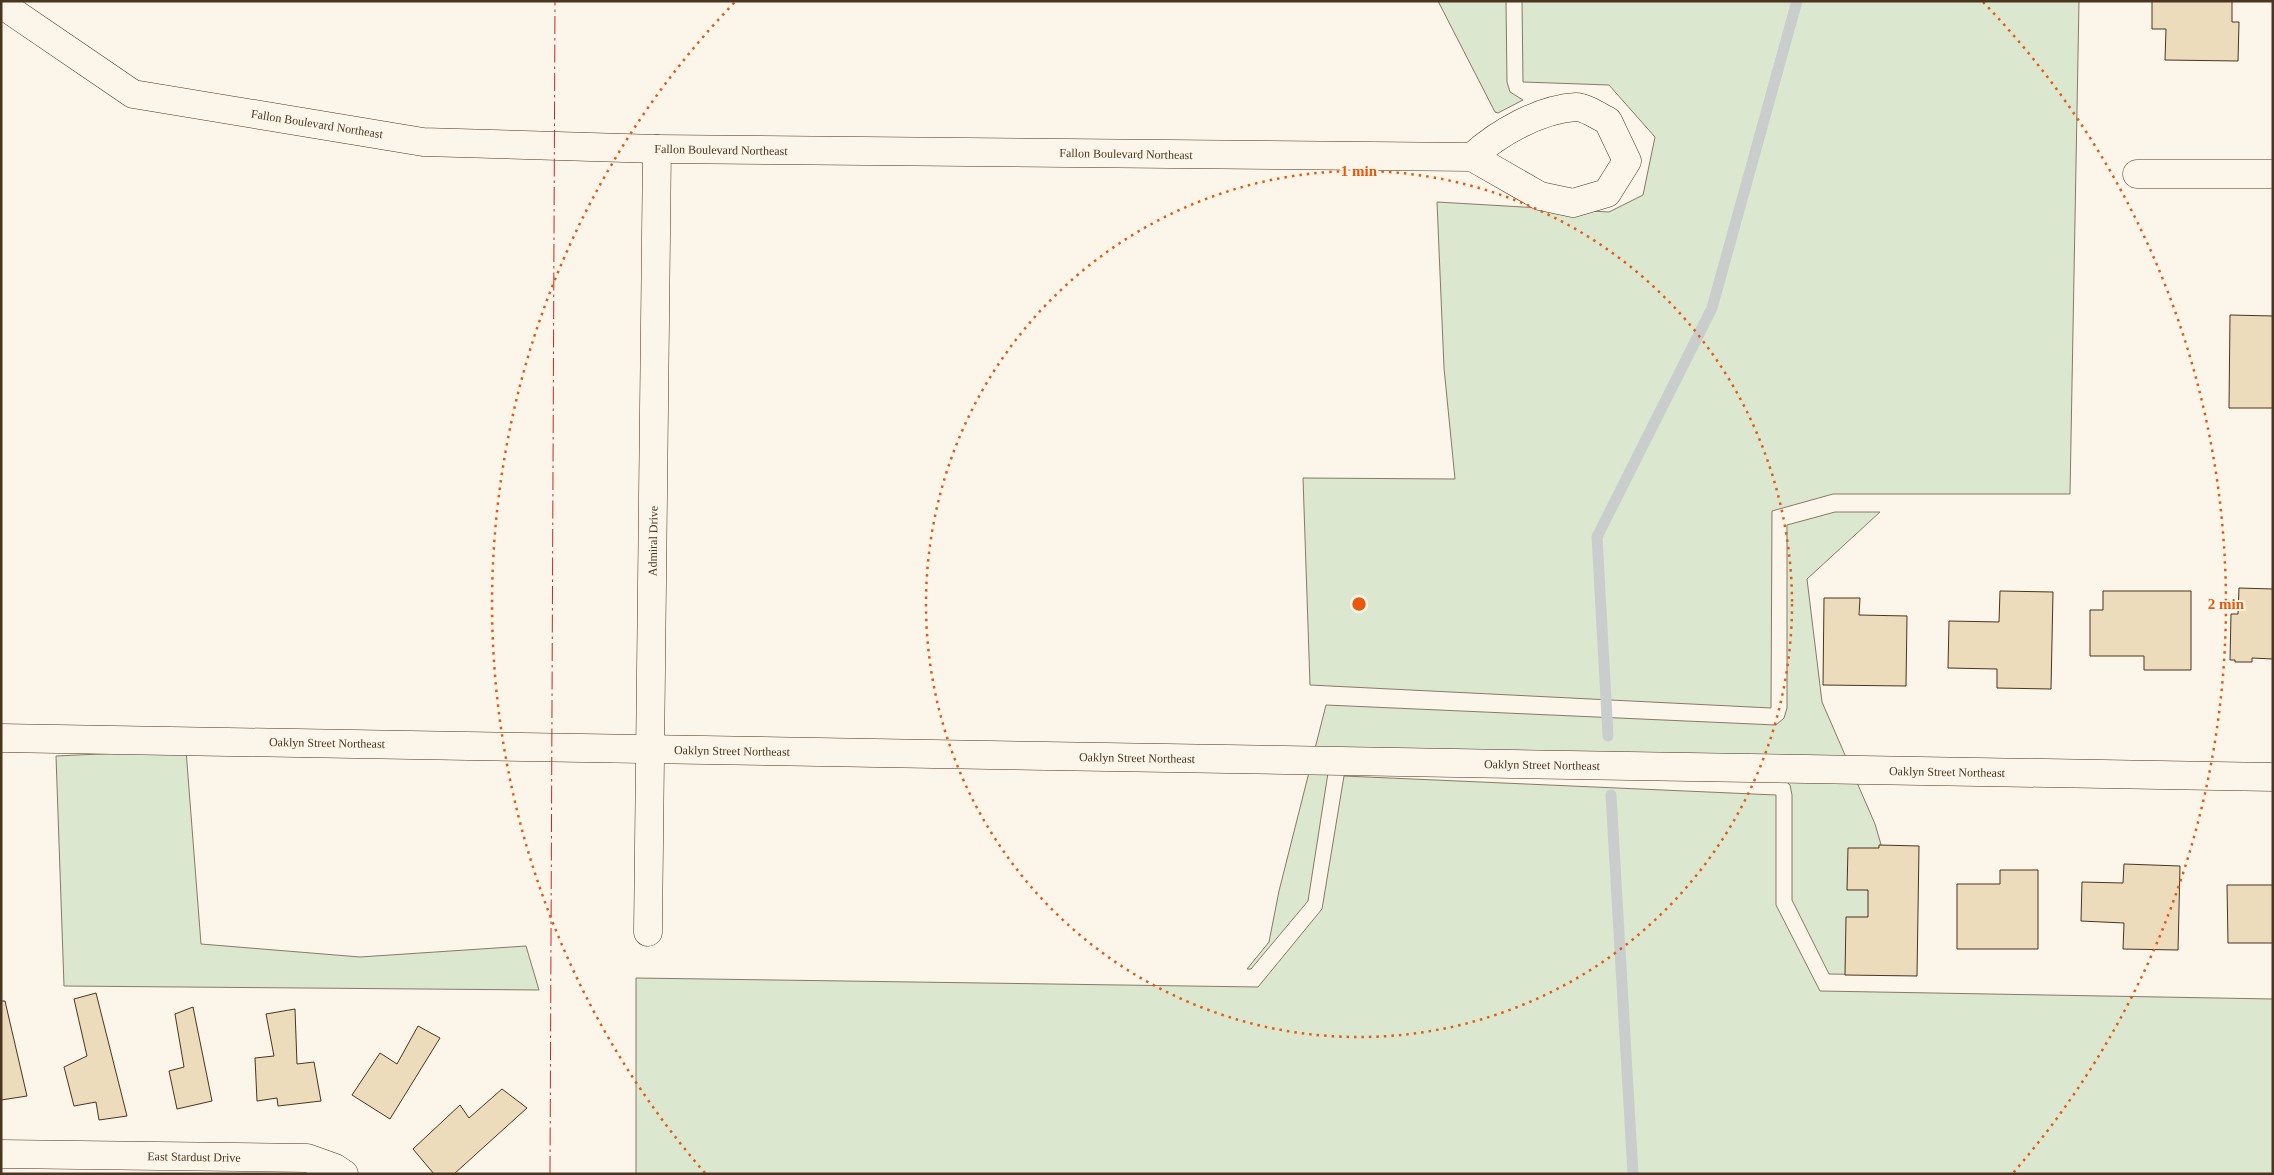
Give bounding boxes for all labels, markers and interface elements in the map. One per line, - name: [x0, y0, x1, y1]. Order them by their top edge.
- street label: Fallon Boulevard Northeast: [250, 107, 385, 141]
- street label: Fallon Boulevard Northeast: [654, 142, 788, 158]
- street label: Fallon Boulevard Northeast: [1059, 146, 1193, 162]
- text: 1 min: [1341, 163, 1378, 179]
- street label: Admiral Drive: [645, 506, 661, 576]
- centre of rings: [1350, 595, 1368, 613]
- text: 2 min: [2208, 596, 2245, 612]
- street label: Oaklyn Street Northeast: [269, 735, 386, 751]
- street label: Oaklyn Street Northeast: [674, 743, 791, 759]
- street label: Oaklyn Street Northeast: [1079, 750, 1196, 766]
- street label: Oaklyn Street Northeast: [1484, 757, 1601, 773]
- street label: Oaklyn Street Northeast: [1889, 764, 2006, 780]
- street label: East Stardust Drive: [147, 1149, 241, 1165]

